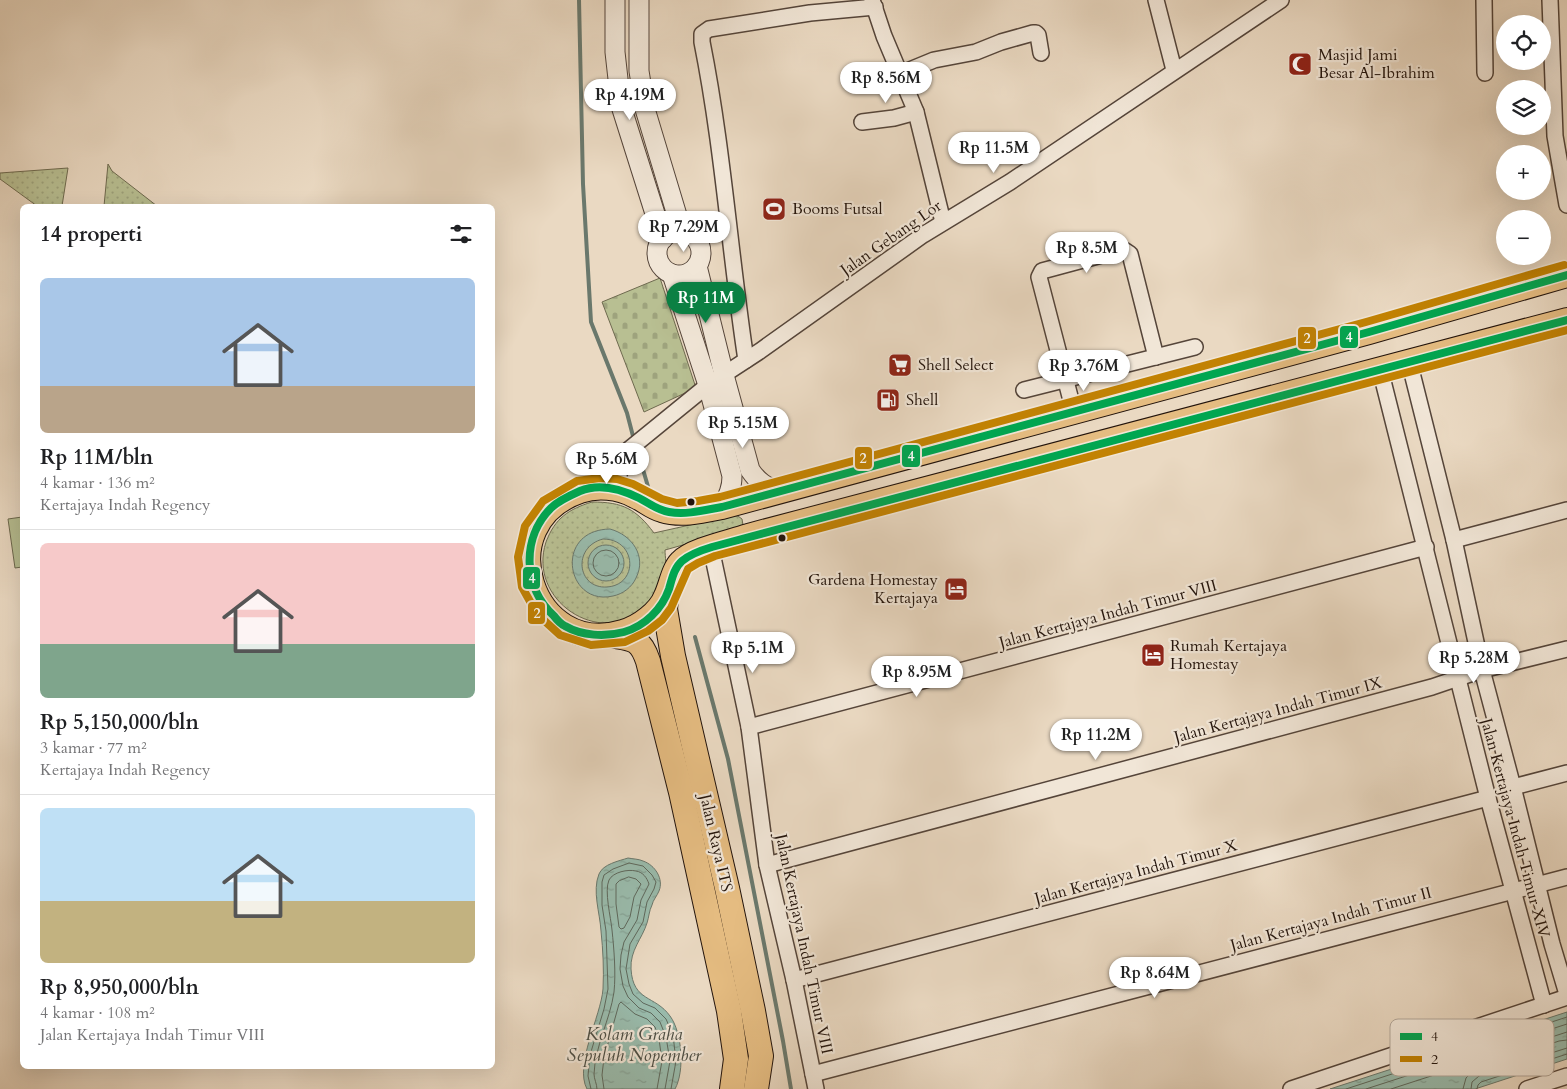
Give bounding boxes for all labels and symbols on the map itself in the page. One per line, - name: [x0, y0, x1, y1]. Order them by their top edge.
- place label: Masjid Jami Besar Al-Ibrahim: [1318, 44, 1435, 84]
- mosque icon: Masjid Jami Besar Al-Ibrahim: [1287, 51, 1313, 77]
- pin: Rp 8.56M: [834, 62, 938, 104]
- pin: Rp 4.19M: [578, 78, 682, 121]
- pin: Rp 11.5M: [942, 132, 1046, 174]
- street label: Jalan Gebang Lor: [834, 195, 946, 282]
- sports icon: Booms Futsal: [761, 196, 787, 222]
- place label: Booms Futsal: [792, 198, 883, 220]
- pin: Rp 7.29M: [632, 210, 736, 253]
- pin: Rp 8.5M: [1041, 232, 1133, 274]
- pin: Rp 11M: [665, 282, 747, 324]
- line badge: 4: [1339, 325, 1359, 349]
- line badge: 2: [1297, 326, 1317, 350]
- text: 4: [1345, 328, 1353, 347]
- text: 2: [1303, 329, 1311, 348]
- pin: Rp 3.76M: [1032, 350, 1136, 392]
- supermarket icon: Shell Select: [887, 352, 913, 378]
- place label: Shell Select: [918, 354, 993, 376]
- fuel station icon: Shell: [875, 387, 901, 413]
- place label: Shell: [906, 389, 938, 411]
- pin: Rp 5.15M: [691, 406, 795, 449]
- pin: Rp 5.6M: [561, 442, 653, 485]
- line badge: 4: [901, 444, 921, 468]
- line badge: 2: [854, 446, 873, 470]
- text: 4: [907, 447, 915, 466]
- text: 2: [859, 449, 867, 468]
- unlabelled marker: [686, 497, 696, 507]
- unlabelled marker: [777, 533, 787, 543]
- line badge: 4: [522, 566, 541, 590]
- text: 4: [528, 569, 536, 588]
- place label: Gardena Homestay Kertajaya: [808, 569, 939, 609]
- street label: Jalan Kertajaya Indah Timur VIII: [995, 574, 1219, 654]
- hotel icon: Gardena Homestay Kertajaya: [943, 576, 969, 602]
- line badge: 2: [527, 601, 546, 625]
- text: 2: [533, 604, 541, 623]
- pin: Rp 5.1M: [707, 632, 799, 674]
- place label: Rumah Kertajaya Homestay: [1170, 635, 1287, 675]
- hotel icon: Rumah Kertajaya Homestay: [1140, 642, 1166, 668]
- pin: Rp 5.28M: [1422, 642, 1526, 684]
- pin: Rp 8.95M: [865, 656, 969, 698]
- street label: Jalan Kertajaya Indah Timur IX: [1170, 672, 1385, 749]
- street label: Jalan Kertajaya Indah Timur XIV: [1475, 714, 1555, 940]
- pin: Rp 11.2M: [1044, 718, 1148, 761]
- street label: Jalan Raya ITS: [694, 790, 738, 894]
- street label: Jalan Kertajaya Indah Timur VIII: [769, 830, 838, 1056]
- street label: Jalan Kertajaya Indah Timur X: [1030, 834, 1240, 910]
- street label: Jalan Kertajaya Indah Timur II: [1226, 882, 1434, 957]
- pin: Rp 8.64M: [1103, 956, 1207, 999]
- legend: [1390, 1019, 1554, 1076]
- water label: Kolam Graha Sepuluh Nopember: [567, 1022, 702, 1068]
- text: 4: [1431, 1027, 1438, 1046]
- text: 2: [1431, 1050, 1438, 1069]

